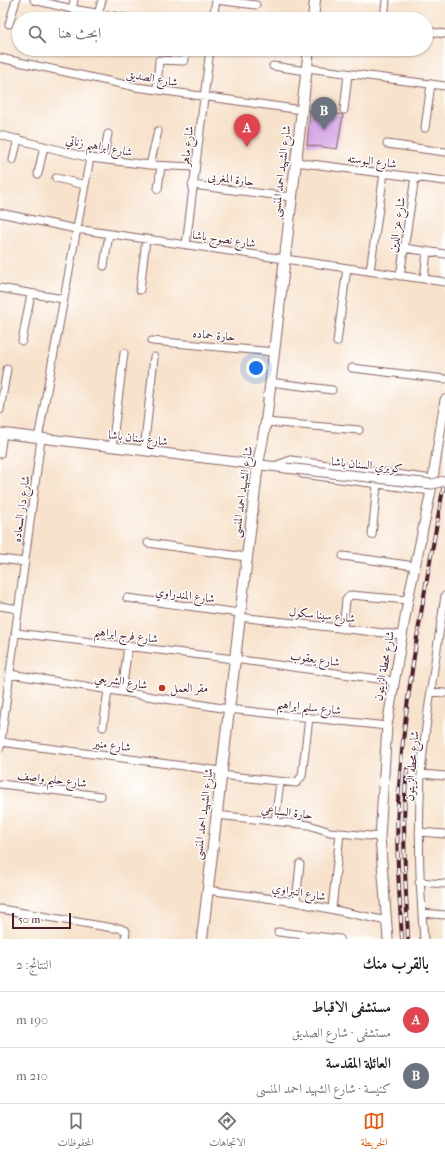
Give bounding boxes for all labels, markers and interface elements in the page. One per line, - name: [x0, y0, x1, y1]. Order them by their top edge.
- search box: [12, 12, 433, 56]
- icon: search: [26, 23, 48, 45]
- text: ابحث هنا: [58, 24, 101, 42]
- street label: شارع الصديق: [124, 67, 179, 93]
- pin: B: [311, 97, 337, 130]
- pin: A: [234, 114, 260, 147]
- street label: شارع الشهيد احمد المنسى: [268, 124, 298, 218]
- street label: شارع ماهر: [177, 125, 200, 169]
- street label: شارع ابراهيم زناتي: [64, 133, 134, 164]
- street label: شارع البوسته: [346, 151, 398, 175]
- street label: حارة المغربى: [207, 169, 255, 191]
- street label: شارع عز الدين: [386, 196, 412, 254]
- street label: شارع نصوح باشا: [191, 228, 257, 254]
- street label: حارة حماده: [192, 326, 236, 344]
- your location: [246, 358, 266, 378]
- street label: شارع سنان باشا: [107, 427, 169, 453]
- street label: شارع الشهيد احمد المنسى: [229, 445, 259, 539]
- street label: كوبري السنان باشا: [330, 454, 403, 479]
- street label: شارع دار السعاده: [9, 475, 37, 544]
- street label: شارع المندراوي: [154, 584, 216, 610]
- street label: شارع سينا سكول: [288, 605, 356, 629]
- street label: شارع فرج ابراهيم: [92, 624, 159, 651]
- street label: شارع محطة الزيتون: [371, 630, 401, 703]
- street label: شارع يعقوب: [289, 649, 341, 673]
- street label: شارع الشريعي: [93, 670, 149, 697]
- place label: مقر العمل: [170, 681, 208, 697]
- marker: مقر العمل: [157, 683, 167, 693]
- street label: شارع سليم ابراهيم: [275, 697, 342, 722]
- street label: شارع محطه الزيتون: [403, 730, 425, 802]
- street label: شارع منير: [90, 736, 132, 758]
- street label: شارع الشهيد احمد المنسى: [190, 767, 220, 861]
- street label: شارع حليم واصف: [16, 768, 88, 795]
- street label: حارة السباعي: [260, 802, 314, 825]
- street label: شارع النبراوي: [270, 880, 327, 908]
- scale bar: [12, 911, 71, 930]
- text: 50 m: [18, 913, 40, 926]
- text: بالقرب منك: [363, 953, 429, 973]
- text: النتائج: 2: [16, 957, 51, 972]
- text: مستشفى الاقباط: [311, 998, 391, 1016]
- text: 190 m: [16, 1012, 48, 1027]
- text: A: [412, 1012, 420, 1027]
- text: مستشفى · شارع الصديق: [292, 1025, 391, 1040]
- text: العائلة المقدسة: [326, 1054, 391, 1072]
- text: 210 m: [16, 1068, 48, 1083]
- text: B: [412, 1068, 420, 1083]
- text: كنيسة · شارع الشهيد احمد المنسى: [256, 1081, 391, 1096]
- tab: المحفوظات: [58, 1110, 94, 1153]
- tab: الاتجاهات: [209, 1110, 246, 1153]
- tab: الخريطة: [361, 1110, 387, 1153]

